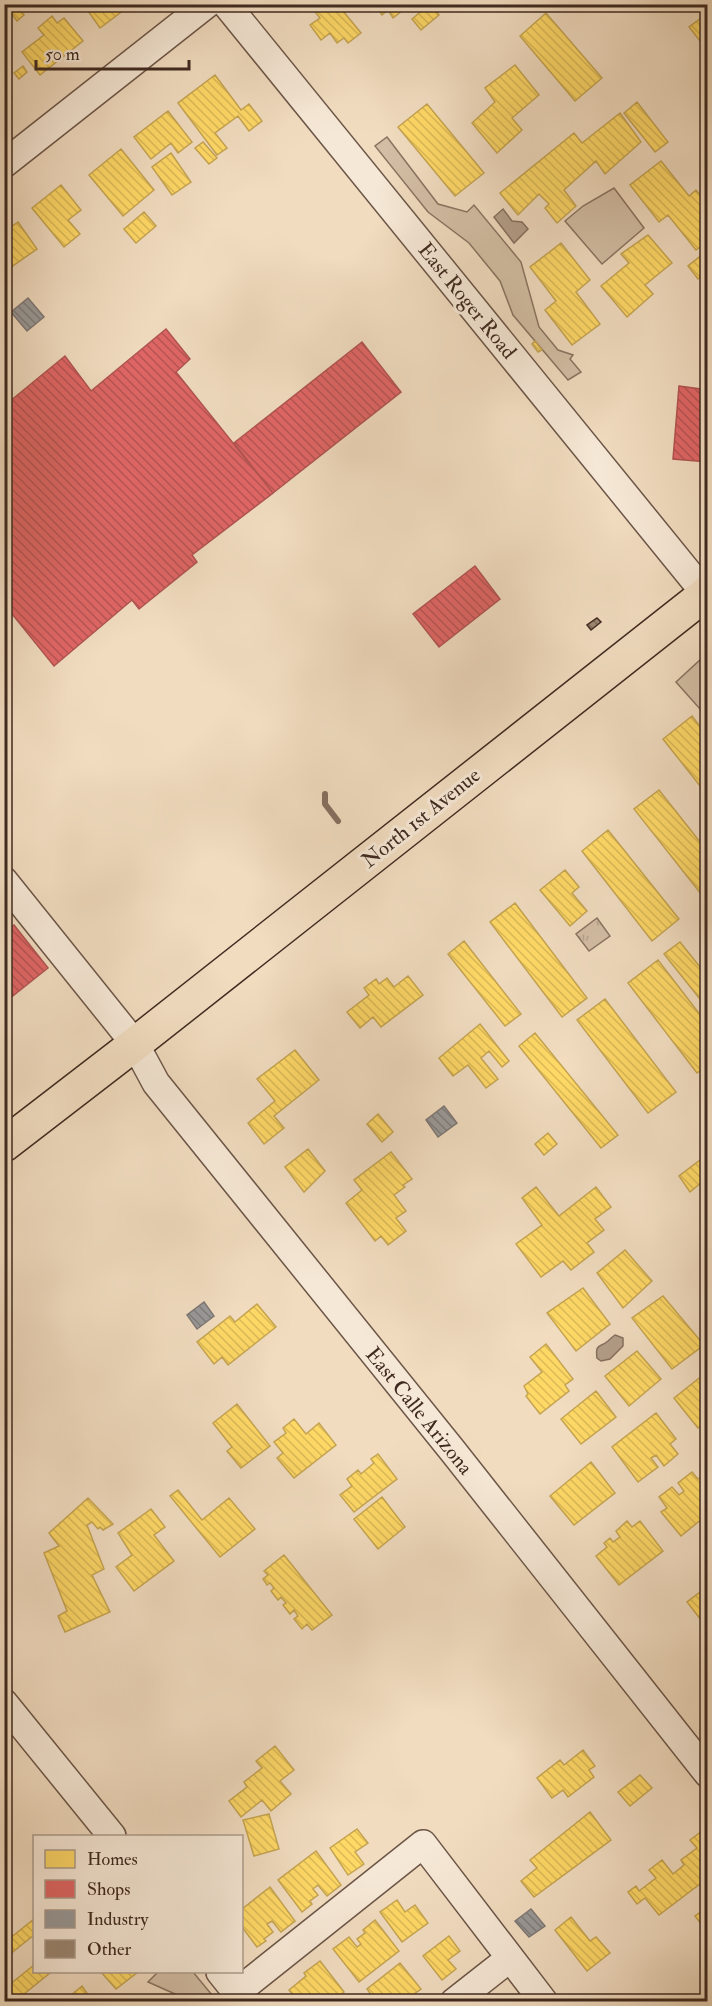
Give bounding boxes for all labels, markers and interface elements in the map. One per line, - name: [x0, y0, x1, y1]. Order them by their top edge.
- scale bar: [36, 33, 189, 71]
- text: 50 m: [45, 43, 80, 66]
- street label: East Roger Road: [412, 237, 523, 365]
- street label: North 1st Avenue: [356, 762, 486, 874]
- street label: East Calle Arizona: [359, 1342, 479, 1481]
- legend: [33, 1835, 243, 1973]
- text: Homes: [87, 1848, 138, 1871]
- text: Shops: [87, 1878, 130, 1901]
- text: Industry: [87, 1908, 149, 1931]
- text: Other: [87, 1938, 131, 1961]

